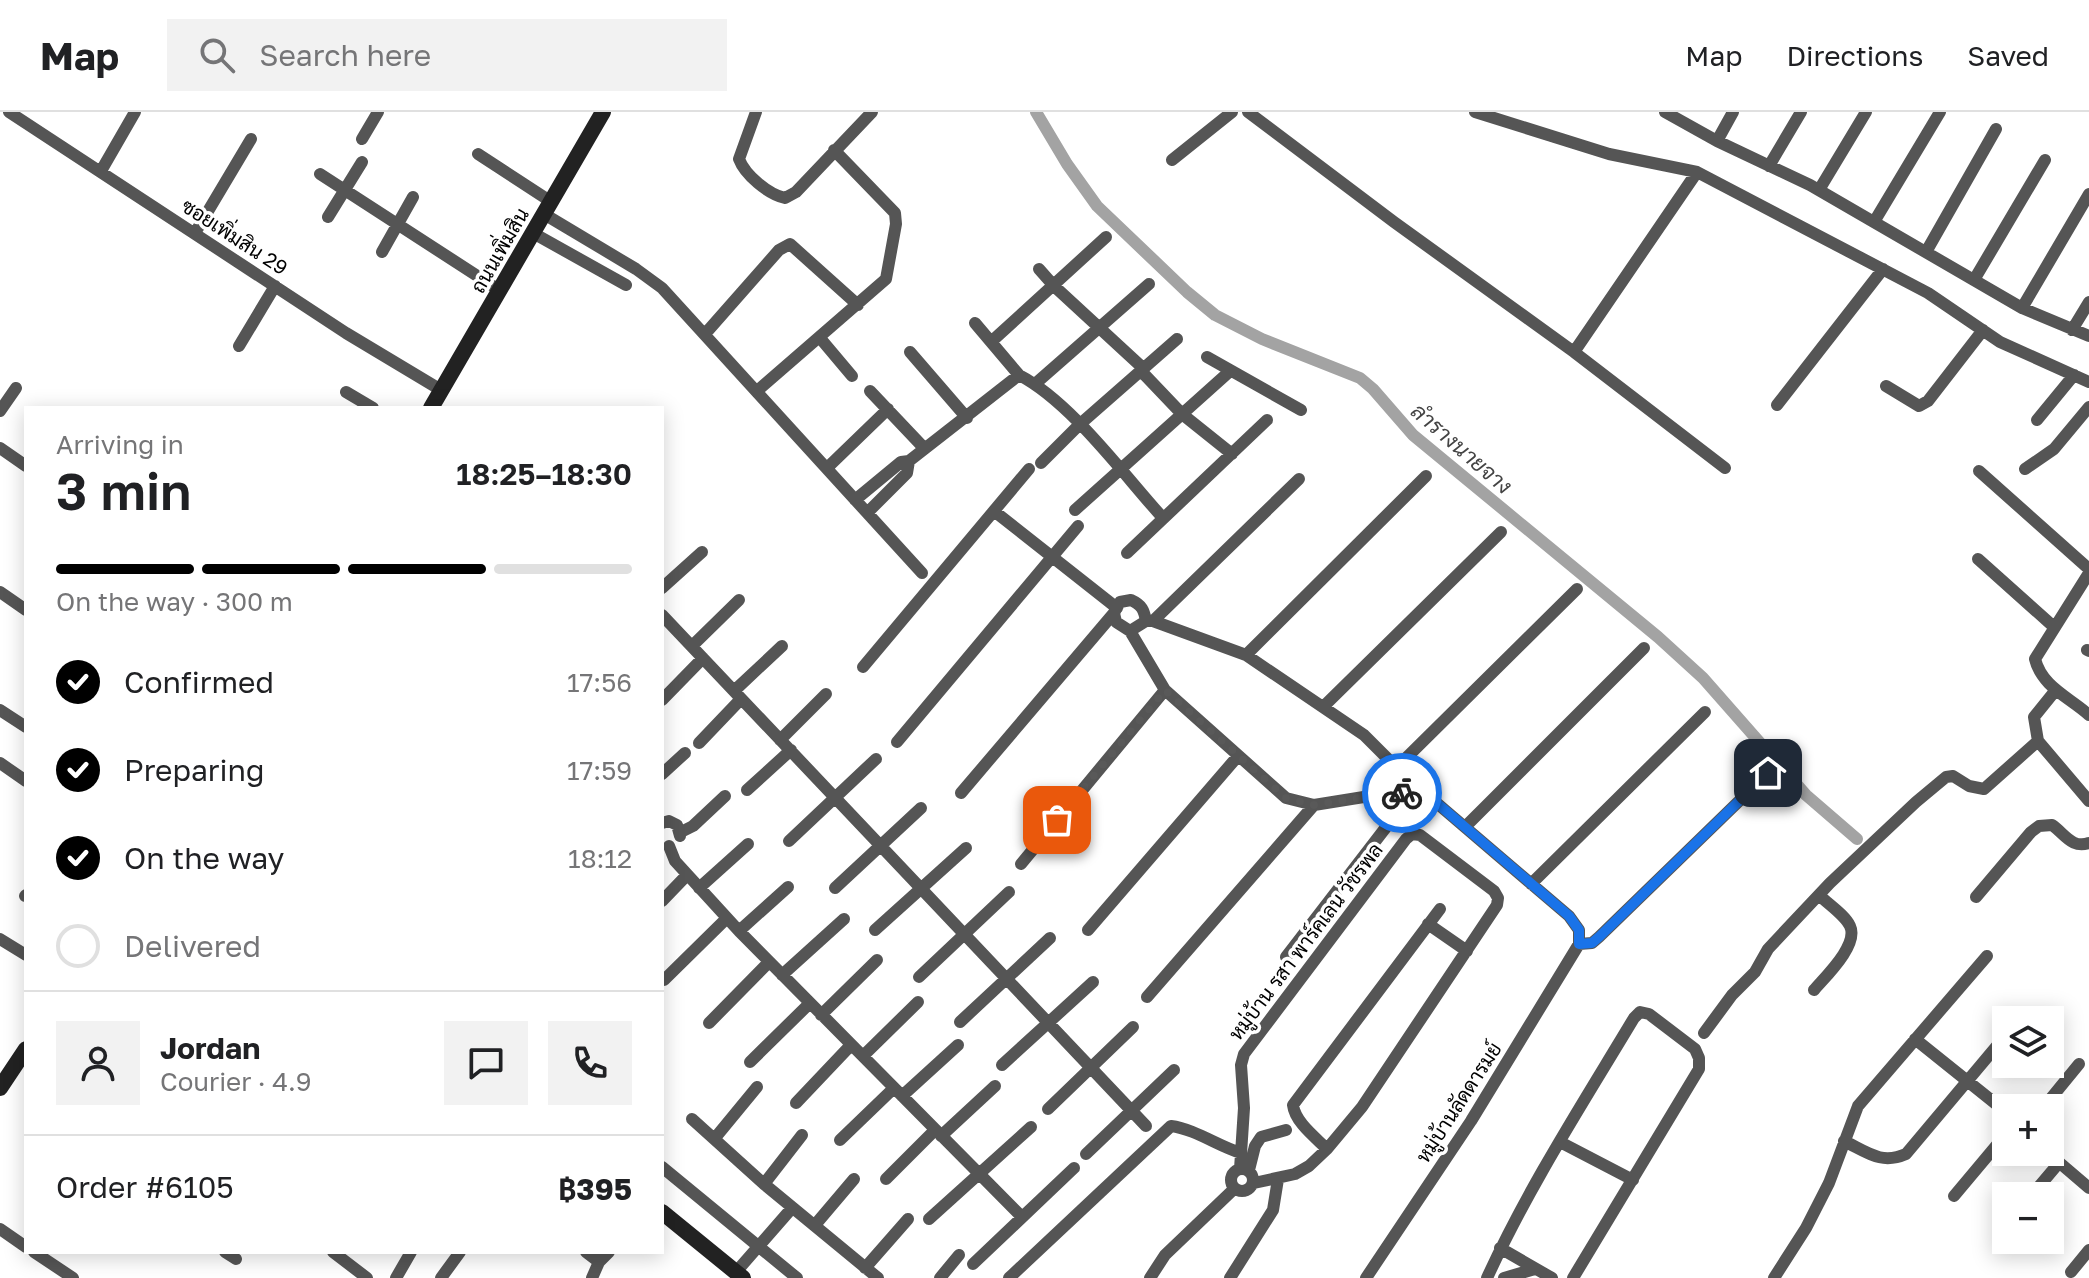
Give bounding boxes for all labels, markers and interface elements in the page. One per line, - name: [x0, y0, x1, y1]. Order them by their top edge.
- search box: [167, 19, 727, 91]
- text: Map: [40, 33, 119, 78]
- icon: search: [195, 33, 239, 77]
- text: Search here: [259, 37, 431, 73]
- text: Map: [1685, 39, 1742, 72]
- text: Directions: [1786, 39, 1923, 72]
- text: Saved: [1967, 39, 2049, 72]
- street label: ซอยเพิ่มสิน 29: [178, 190, 294, 279]
- street label: ถนนเพิ่มสิน: [462, 202, 533, 297]
- water label: ลำรางนายจาง: [1406, 397, 1518, 499]
- text: Arriving in: [56, 429, 184, 460]
- text: 18:25–18:30: [456, 456, 632, 492]
- text: 3 min: [56, 459, 191, 521]
- text: On the way · 300 m: [56, 586, 293, 617]
- icon: check: [56, 660, 100, 704]
- text: Confirmed: [124, 664, 274, 700]
- text: 17:56: [567, 667, 632, 698]
- pin: [1734, 739, 1802, 807]
- icon: check: [56, 748, 100, 792]
- icon: home: [1746, 751, 1790, 795]
- text: Preparing: [124, 752, 265, 788]
- courier: [1362, 753, 1442, 833]
- text: 17:59: [567, 755, 632, 786]
- icon: bike: [1380, 771, 1424, 815]
- pin: [1023, 786, 1091, 854]
- icon: bag: [1035, 798, 1079, 842]
- icon: check: [56, 836, 100, 880]
- street label: หมู่บ้าน รสา พาร์คเลน วัชรพล: [1222, 837, 1390, 1047]
- text: On the way: [124, 840, 284, 876]
- text: 18:12: [568, 843, 632, 874]
- text: Delivered: [124, 928, 261, 964]
- map controls: [1992, 1006, 2064, 1254]
- button: layers: [1992, 1006, 2064, 1078]
- button: person: [56, 1021, 140, 1105]
- button: chat: [444, 1021, 528, 1105]
- button: phone: [548, 1021, 632, 1105]
- text: Jordan: [160, 1030, 260, 1066]
- street label: หมู่บ้านลัดดารมย์: [1409, 1037, 1509, 1169]
- text: Courier · 4.9: [160, 1066, 312, 1097]
- button: +: [1992, 1094, 2064, 1166]
- text: Order #6105: [56, 1169, 234, 1205]
- text: ฿395: [558, 1171, 632, 1207]
- button: −: [1992, 1182, 2064, 1254]

